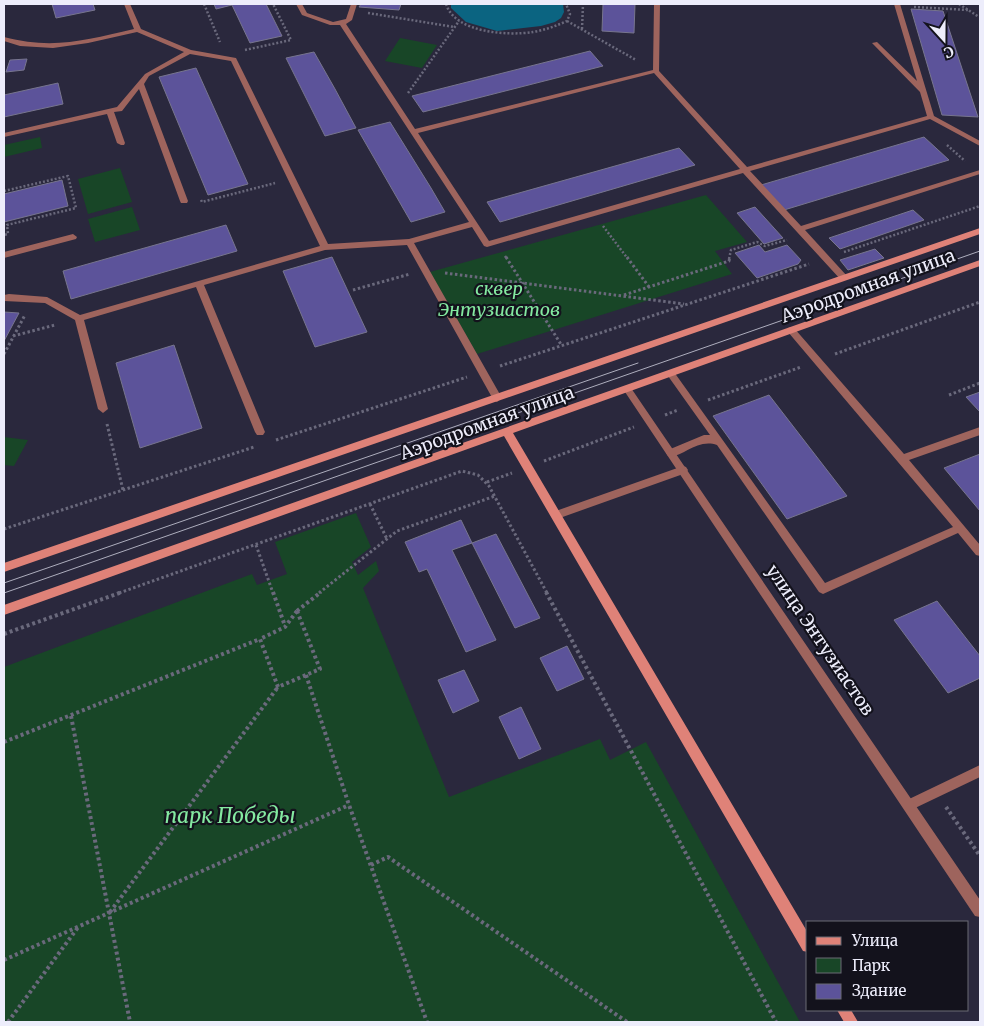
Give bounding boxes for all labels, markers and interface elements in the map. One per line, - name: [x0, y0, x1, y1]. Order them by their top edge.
- north arrow: [919, 15, 969, 65]
- text: С: [941, 42, 956, 62]
- street label: Аэродромная улица: [777, 243, 958, 328]
- park label: сквер Энтузиастов: [438, 277, 560, 321]
- street label: Аэродромная улица: [396, 380, 577, 465]
- street label: улица Энтузиастов: [761, 560, 880, 720]
- park label: парк Победы: [164, 802, 296, 829]
- legend: [806, 921, 969, 1011]
- text: Улица: [851, 931, 898, 950]
- text: Парк: [852, 956, 891, 975]
- text: Здание: [852, 981, 906, 1000]

